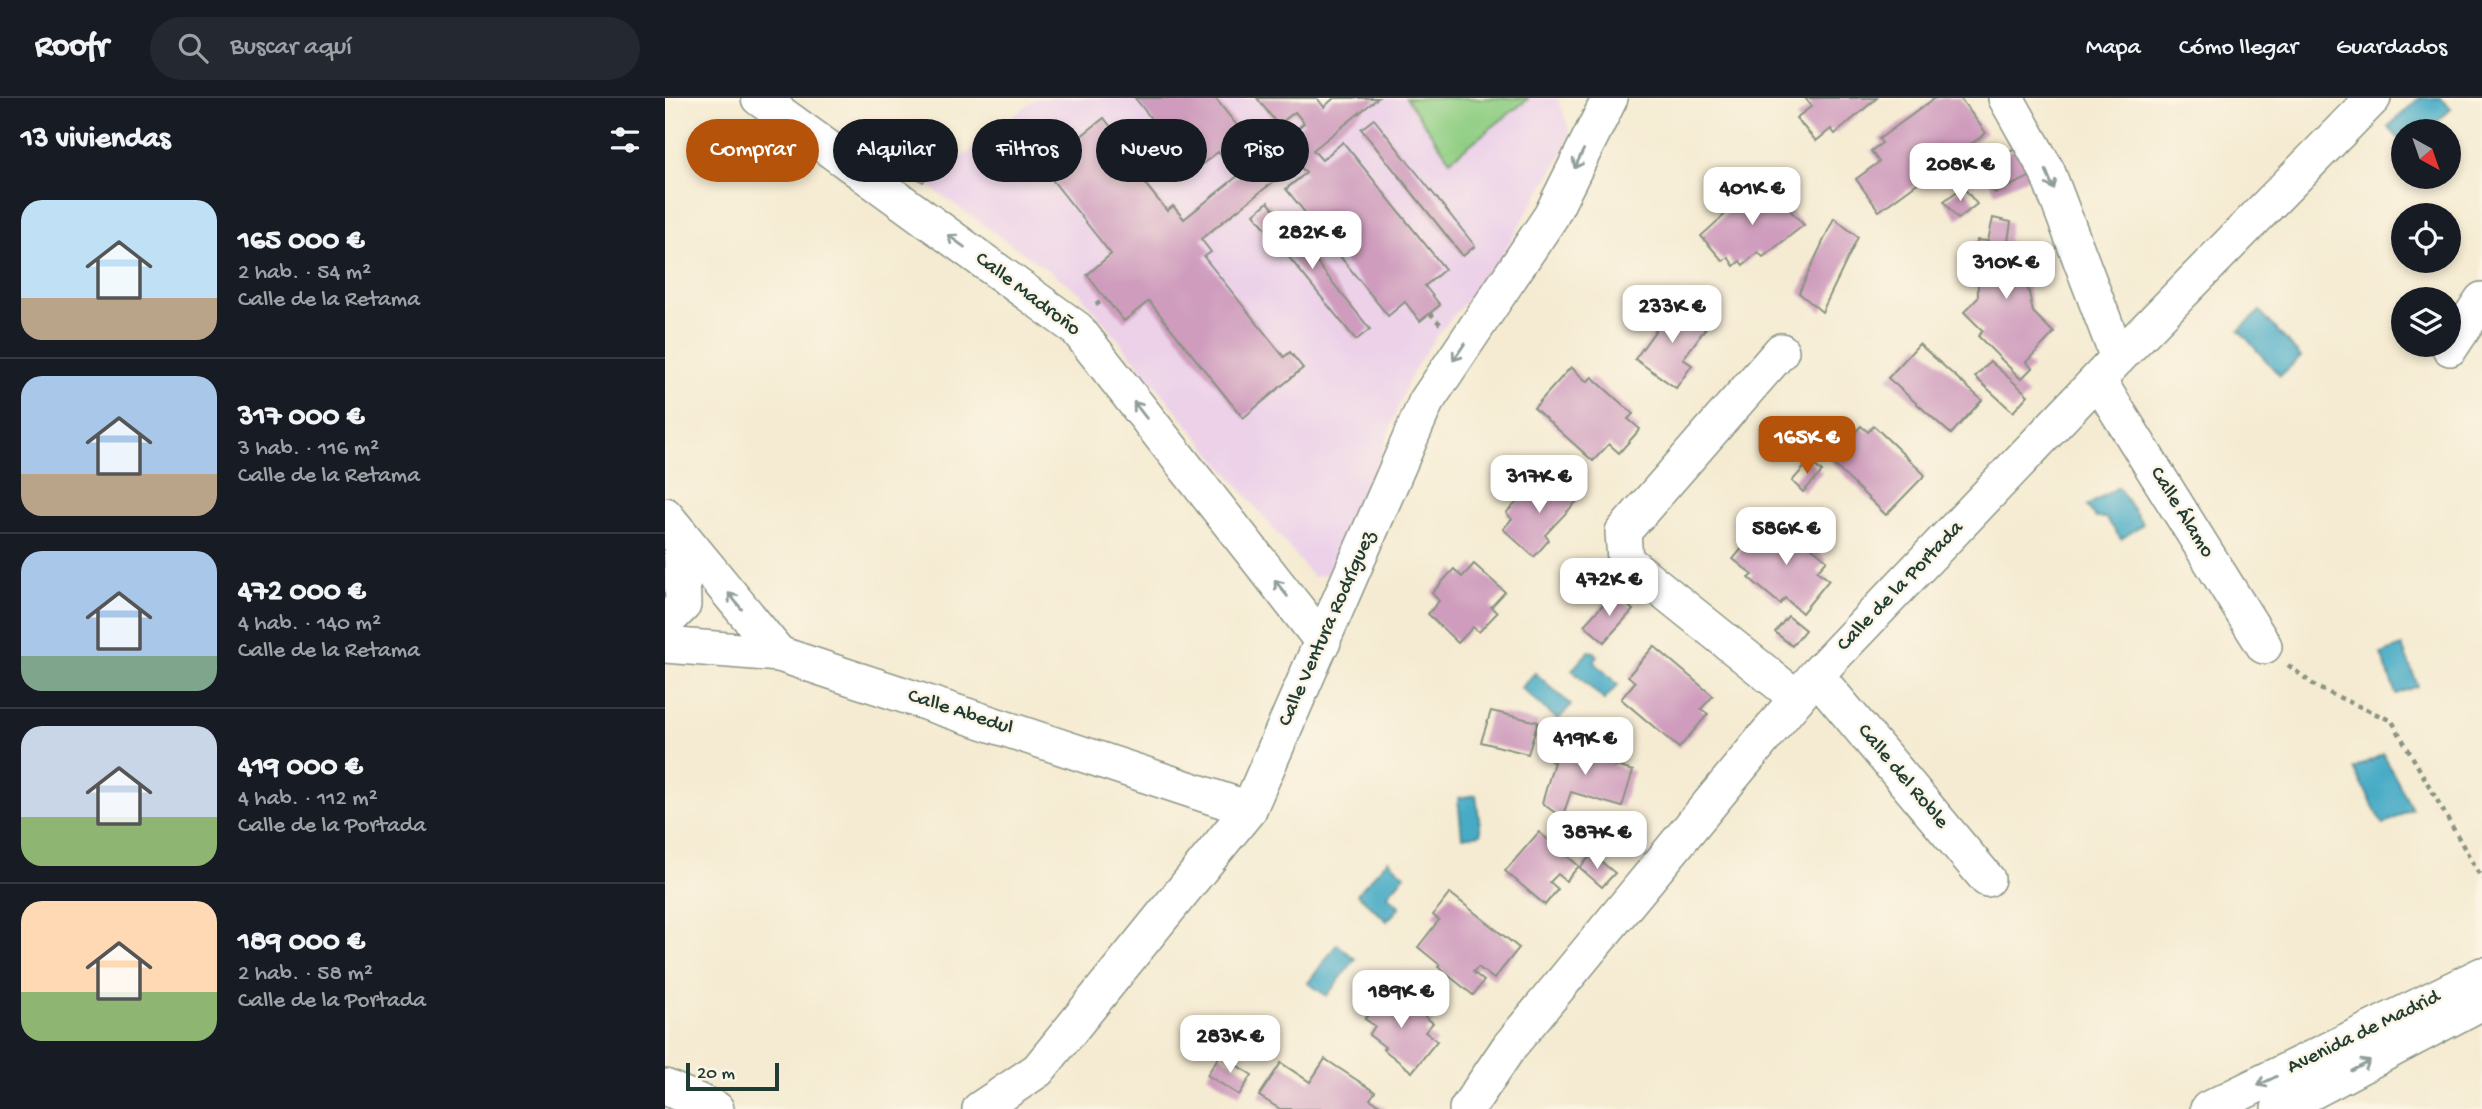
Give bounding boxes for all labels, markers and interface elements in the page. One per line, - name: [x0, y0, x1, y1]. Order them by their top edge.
- search box: [150, 17, 640, 80]
- text: Roofr: [35, 29, 108, 67]
- icon: search: [174, 29, 212, 67]
- text: Buscar aquí: [230, 33, 352, 64]
- text: Mapa: [2086, 34, 2141, 63]
- text: Cómo llegar: [2179, 34, 2298, 63]
- text: Guardados: [2336, 34, 2447, 63]
- chip: Comprar: [686, 119, 819, 182]
- chip: Alquilar: [833, 119, 958, 182]
- chip: Filtros: [972, 119, 1082, 182]
- chip: Nuevo: [1096, 119, 1207, 182]
- chip: Piso: [1221, 119, 1309, 182]
- north arrow: [2391, 119, 2461, 189]
- map controls: [2391, 119, 2461, 357]
- icon: filters: [606, 121, 644, 159]
- text: 13 viviendas: [21, 123, 170, 158]
- pin: 208K €: [1903, 144, 2017, 203]
- one-way arrow: [1572, 148, 1586, 169]
- text: 208K €: [1926, 152, 1994, 179]
- pin: 401K €: [1695, 167, 1809, 227]
- one-way arrow: [2044, 168, 2057, 190]
- text: 401K €: [1719, 176, 1785, 203]
- button: locate: [2391, 203, 2461, 273]
- pin: 282K €: [1255, 212, 1369, 271]
- text: 282K €: [1279, 220, 1345, 247]
- text: 165 000 €: [238, 225, 364, 260]
- icon: home: [77, 228, 161, 312]
- one-way arrow: [947, 234, 966, 248]
- pin: 310K €: [1949, 242, 2063, 301]
- street label: Calle Madroño: [969, 247, 1085, 343]
- text: 310K €: [1973, 250, 2039, 277]
- text: 2 hab. · 54 m²: [238, 260, 371, 287]
- pin: 233K €: [1615, 286, 1729, 345]
- text: Calle de la Retama: [238, 287, 420, 314]
- button: layers: [2391, 287, 2461, 357]
- text: 233K €: [1639, 294, 1705, 321]
- one-way arrow: [1452, 342, 1467, 361]
- text: 317 000 €: [238, 401, 364, 436]
- one-way arrow: [1133, 401, 1148, 419]
- icon: home: [77, 404, 161, 488]
- pin: 165K €: [1750, 416, 1864, 476]
- text: 165K €: [1775, 425, 1839, 452]
- text: 3 hab. · 116 m²: [238, 436, 379, 463]
- pin: 317K €: [1482, 456, 1596, 515]
- street label: Calle Álamo: [2143, 462, 2220, 563]
- text: Calle de la Retama: [238, 463, 420, 490]
- text: 317K €: [1507, 464, 1572, 491]
- pin: 586K €: [1729, 508, 1843, 567]
- text: 586K €: [1752, 516, 1820, 543]
- street label: Calle de la Portada: [1832, 516, 1971, 657]
- street label: Calle Ventura Rodríguez: [1274, 527, 1383, 731]
- pin: 472K €: [1552, 559, 1666, 618]
- text: 472K €: [1576, 567, 1642, 594]
- text: 472 000 €: [238, 576, 366, 611]
- icon: home: [77, 579, 161, 663]
- one-way arrow: [1274, 580, 1289, 598]
- one-way arrow: [728, 592, 744, 610]
- text: 4 hab. · 140 m²: [238, 611, 381, 638]
- text: Calle de la Retama: [238, 638, 420, 665]
- street label: Calle Abedul: [904, 684, 1016, 742]
- pin: 419K €: [1528, 718, 1642, 777]
- street label: Calle del Roble: [1851, 719, 1954, 835]
- text: 419K €: [1553, 726, 1617, 753]
- text: 419 000 €: [238, 751, 363, 786]
- icon: home: [77, 754, 161, 838]
- text: 4 hab. · 112 m²: [238, 786, 378, 813]
- pin: 387K €: [1540, 812, 1654, 871]
- text: Calle de la Portada: [238, 813, 426, 840]
- text: 387K €: [1563, 820, 1631, 847]
- text: 189 000 €: [238, 926, 365, 961]
- icon: home: [77, 929, 161, 1013]
- text: 2 hab. · 58 m²: [238, 961, 373, 988]
- pin: 189K €: [1344, 970, 1458, 1030]
- text: 189K €: [1368, 979, 1434, 1006]
- street label: Avenida de Madrid: [2284, 984, 2446, 1081]
- text: Calle de la Portada: [238, 988, 426, 1015]
- pin: 283K €: [1173, 1016, 1287, 1075]
- text: 283K €: [1196, 1024, 1264, 1051]
- one-way arrow: [2350, 1058, 2371, 1072]
- scale bar: [686, 1060, 779, 1092]
- text: 20 m: [697, 1063, 735, 1086]
- one-way arrow: [2257, 1074, 2278, 1088]

